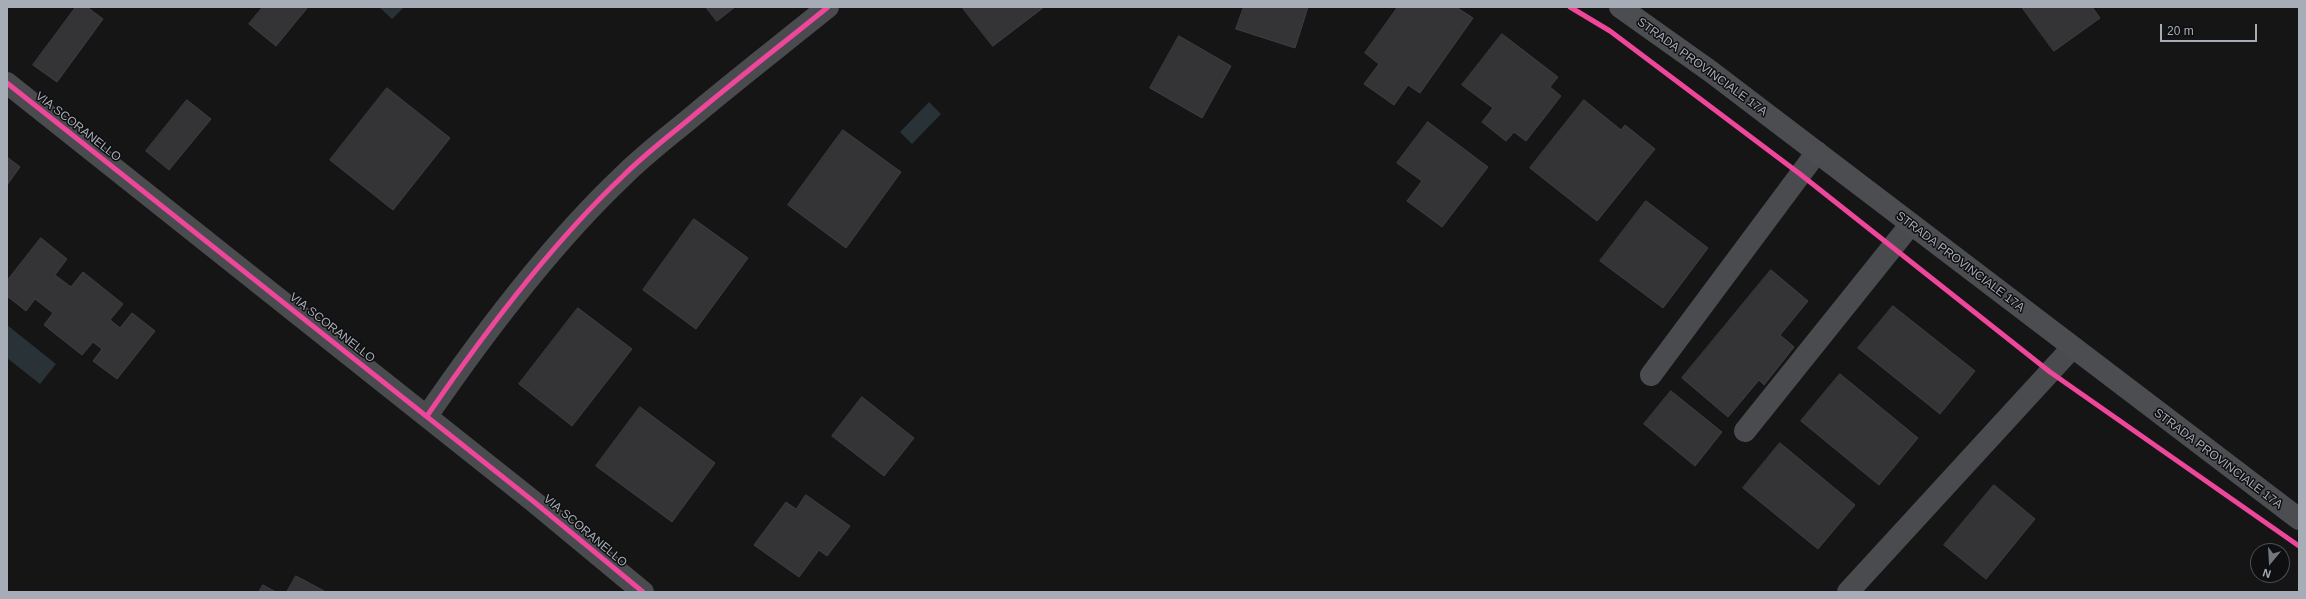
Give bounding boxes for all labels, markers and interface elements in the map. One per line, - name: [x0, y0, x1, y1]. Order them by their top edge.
- street label: STRADA PROVINCIALE 17A: [1634, 15, 1770, 119]
- scale bar: [2162, 16, 2259, 42]
- text: 20 m: [2167, 24, 2194, 38]
- street label: VIA SCORANELLO: [32, 89, 124, 165]
- street label: STRADA PROVINCIALE 17A: [1893, 209, 2027, 315]
- street label: VIA SCORANELLO: [286, 290, 378, 366]
- street label: STRADA PROVINCIALE 17A: [2151, 406, 2285, 512]
- street label: VIA SCORANELLO: [540, 492, 630, 570]
- north arrow: [2250, 543, 2290, 583]
- text: N: [2261, 567, 2272, 580]

